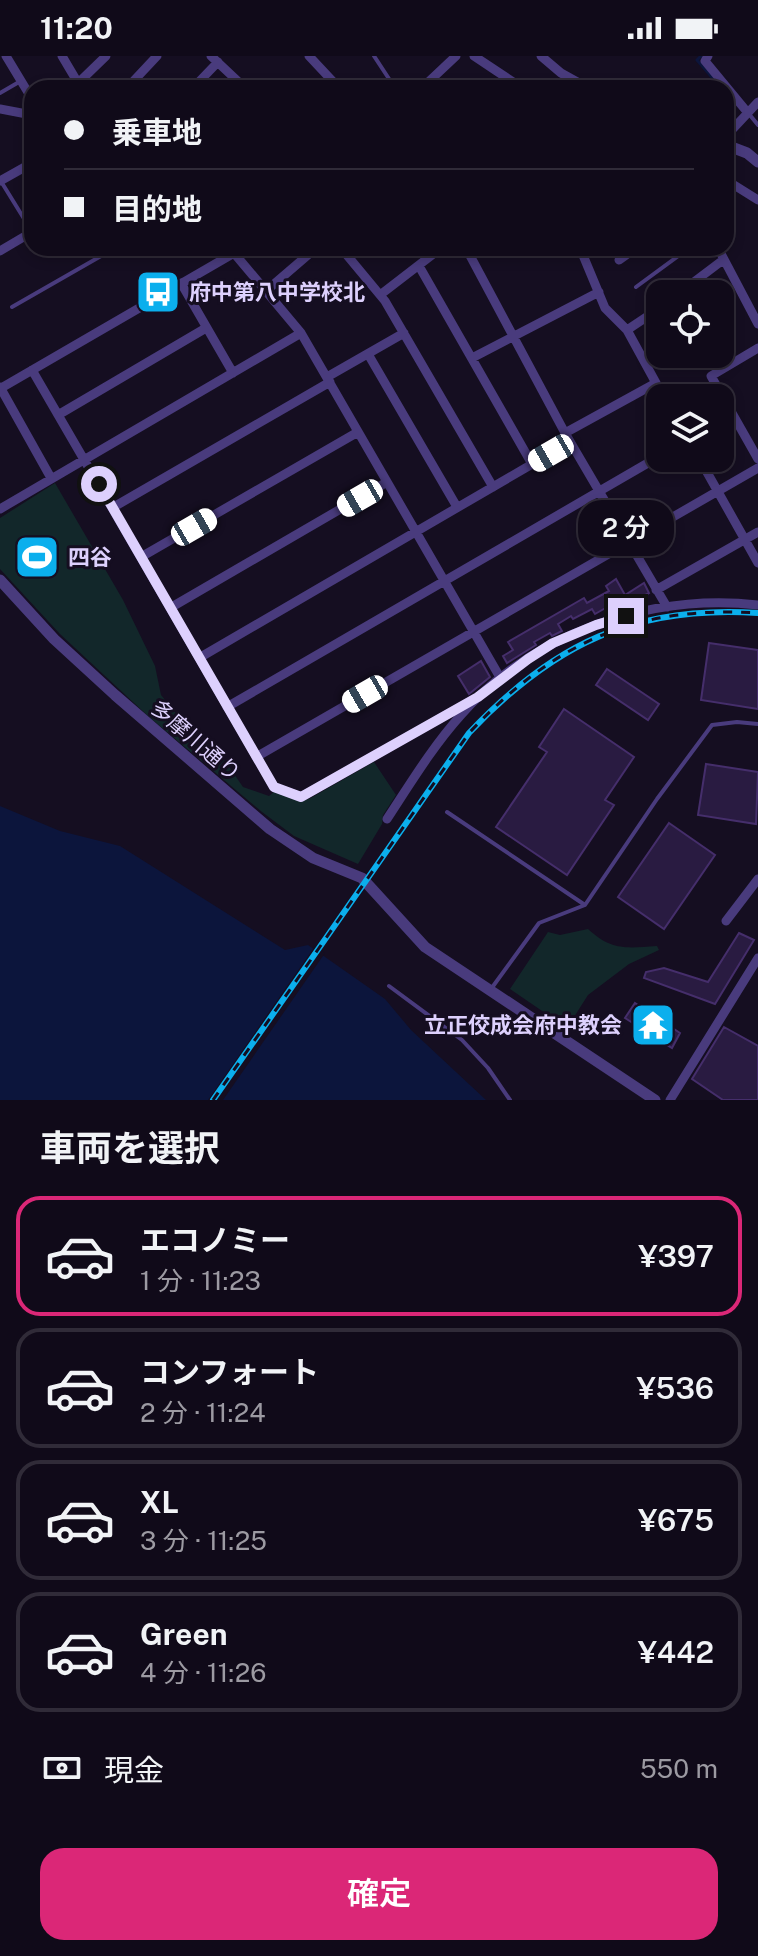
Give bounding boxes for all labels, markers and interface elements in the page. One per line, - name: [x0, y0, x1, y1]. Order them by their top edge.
- text: 11:20: [40, 10, 113, 46]
- text: 乗車地: [112, 114, 202, 150]
- text: 目的地: [112, 191, 202, 227]
- bus stop icon: 府中第八中学校北: [134, 268, 182, 316]
- place label: 府中第八中学校北: [189, 279, 365, 305]
- map controls: [646, 280, 734, 472]
- button: locate: [646, 280, 734, 368]
- button: layers: [646, 384, 734, 472]
- car: [524, 431, 578, 475]
- route start: [81, 466, 117, 502]
- car: [333, 476, 387, 520]
- callout: 2 分: [578, 500, 674, 556]
- car: [167, 505, 221, 549]
- text: 2 分: [602, 512, 650, 543]
- sports icon: 四谷: [13, 533, 61, 581]
- place label: 四谷: [68, 544, 112, 570]
- route end: [608, 598, 644, 634]
- car: [338, 672, 392, 716]
- street label: 多摩川通り: [146, 694, 246, 786]
- temple icon: 立正佼成会府中教会: [629, 1001, 677, 1049]
- place label: 立正佼成会府中教会: [424, 1012, 622, 1038]
- text: 車両を選択: [40, 1127, 220, 1169]
- icon: car: [44, 1220, 116, 1292]
- text: エコノミー: [140, 1222, 290, 1258]
- text: ¥397: [638, 1238, 714, 1274]
- text: 1 分 · 11:23: [140, 1265, 261, 1296]
- icon: car: [44, 1352, 116, 1424]
- text: コンフォート: [140, 1354, 319, 1390]
- text: ¥536: [636, 1370, 714, 1406]
- text: 2 分 · 11:24: [140, 1397, 266, 1428]
- icon: car: [44, 1484, 116, 1556]
- text: XL: [140, 1484, 179, 1520]
- text: ¥675: [638, 1502, 714, 1538]
- text: 3 分 · 11:25: [140, 1525, 267, 1556]
- icon: car: [44, 1616, 116, 1688]
- text: Green: [140, 1616, 227, 1652]
- text: ¥442: [638, 1634, 714, 1670]
- text: 4 分 · 11:26: [140, 1657, 266, 1688]
- icon: cash: [40, 1746, 84, 1790]
- text: 現金: [104, 1752, 164, 1788]
- text: 550 m: [640, 1753, 718, 1784]
- button: 確定: [40, 1848, 718, 1940]

